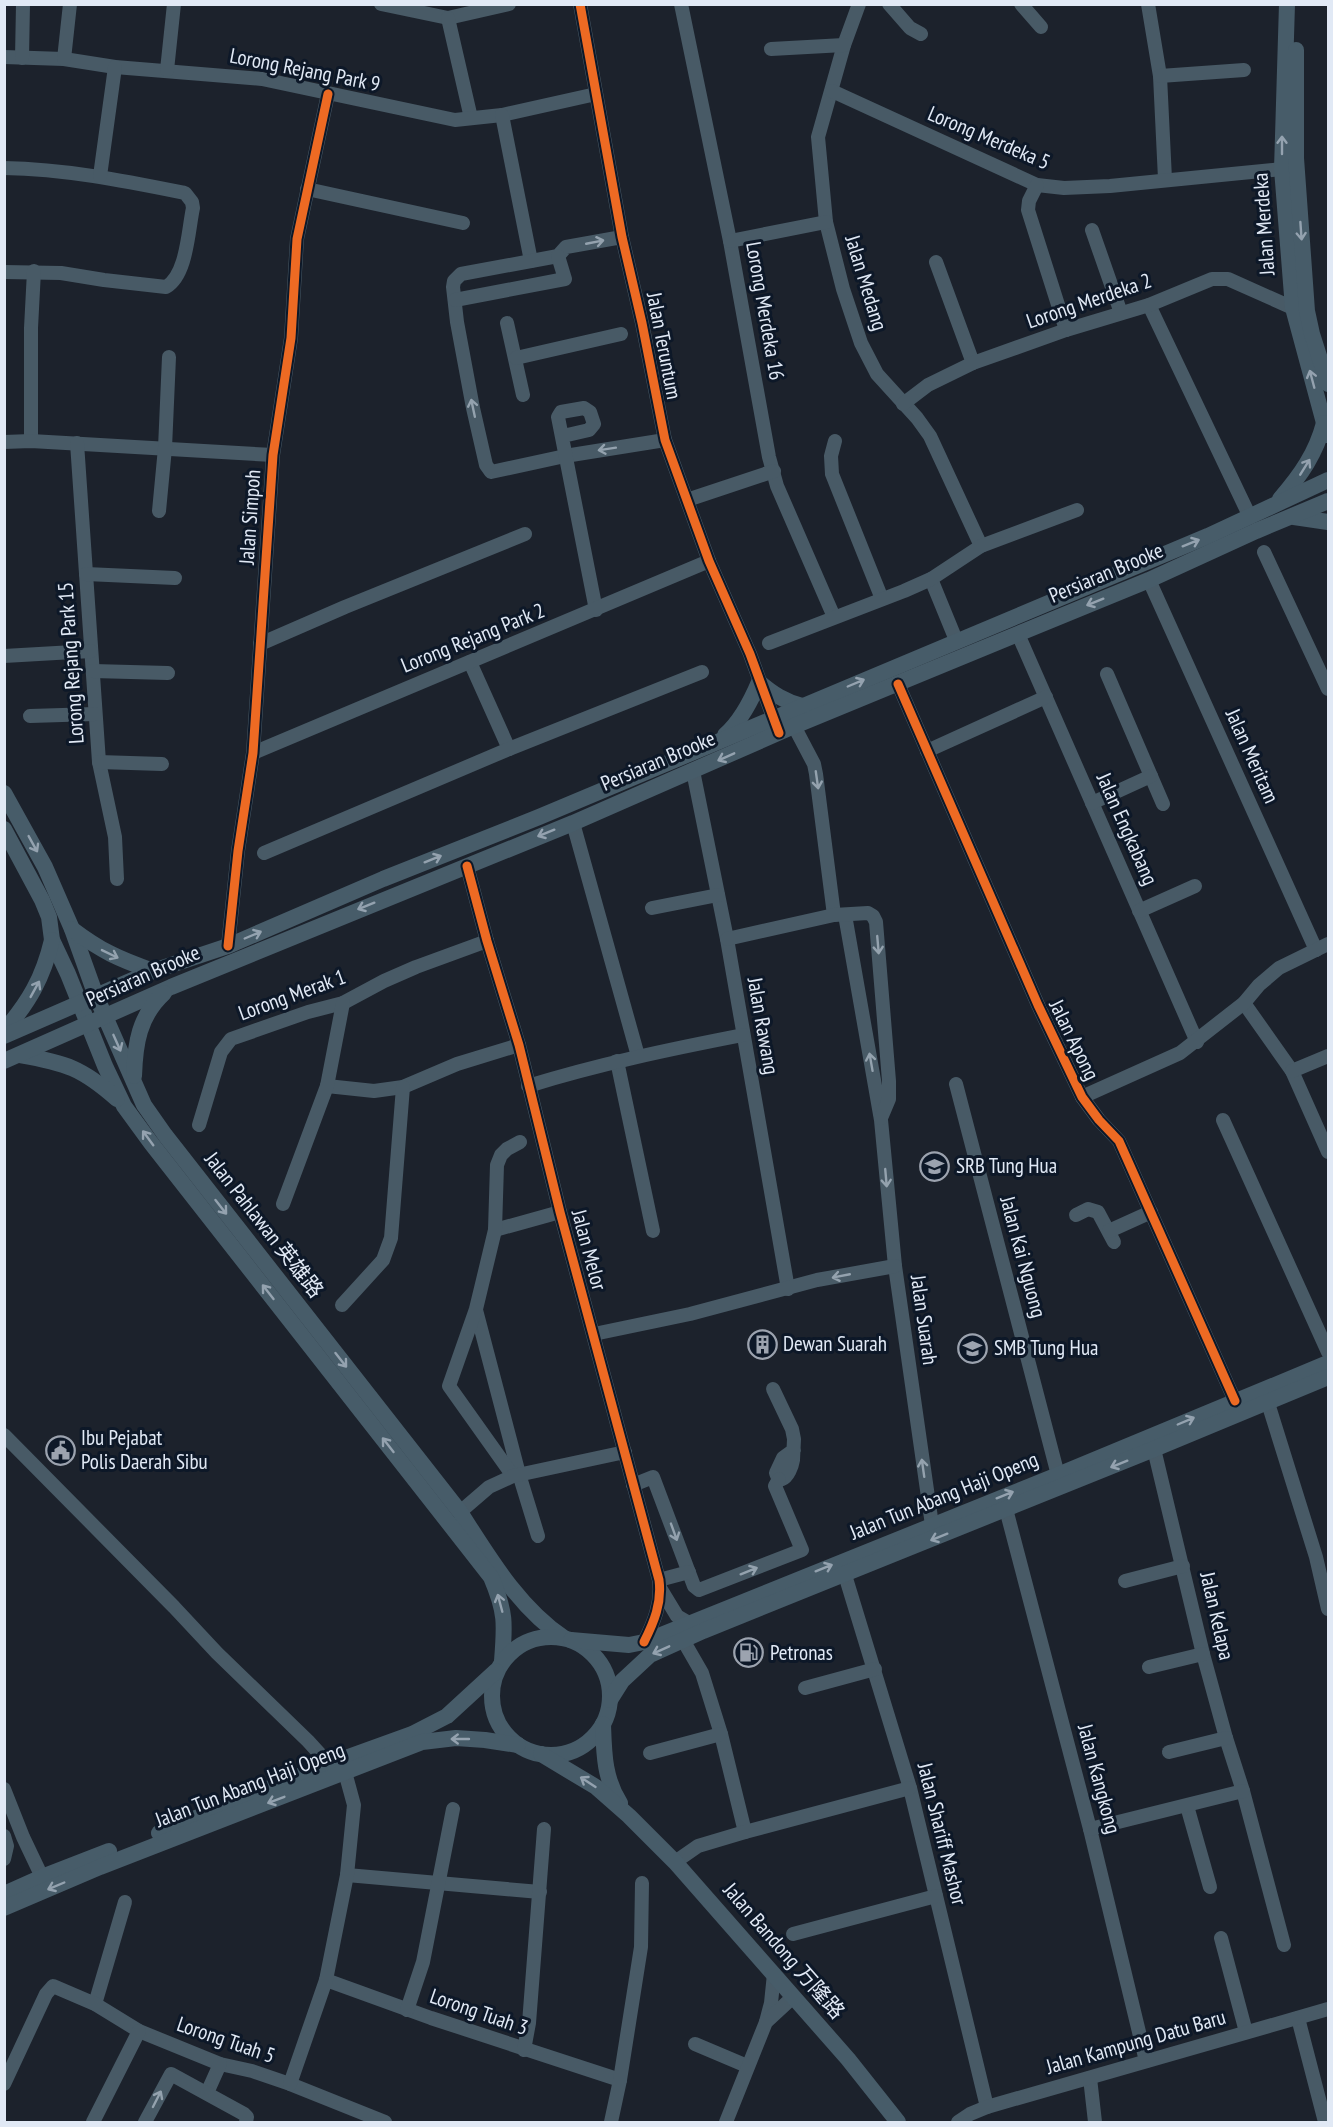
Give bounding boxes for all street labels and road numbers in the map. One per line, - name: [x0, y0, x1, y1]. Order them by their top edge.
- street label: Lorong Rejang Park 9: [228, 42, 383, 97]
- street label: Lorong Merdeka 5: [924, 100, 1055, 175]
- street label: Jalan Merdeka: [1246, 172, 1281, 277]
- street label: Jalan Medang: [839, 231, 894, 334]
- street label: Lorong Merdeka 16: [740, 240, 791, 382]
- street label: Lorong Merdeka 2: [1023, 267, 1155, 335]
- street label: Jalan Teruntum: [641, 289, 688, 402]
- street label: Jalan Simpoh: [233, 469, 266, 566]
- street label: Persiaran Brooke: [1045, 536, 1167, 609]
- street label: Lorong Rejang Park 15: [51, 581, 90, 745]
- street label: Lorong Rejang Park 2: [397, 596, 549, 679]
- street label: Jalan Meritam: [1219, 703, 1285, 807]
- street label: Persiaran Brooke: [597, 724, 719, 797]
- street label: Jalan Engkabang: [1090, 768, 1164, 889]
- street label: Persiaran Brooke: [82, 938, 204, 1013]
- street label: Lorong Merak 1: [235, 963, 349, 1026]
- street label: Jalan Rawang: [742, 974, 785, 1077]
- street label: Jalan Apong: [1043, 994, 1105, 1084]
- street label: Jalan Pahlawan 英雄路: [198, 1146, 330, 1303]
- street label: Jalan Kai Nguong: [994, 1192, 1053, 1321]
- street label: Jalan Melor: [566, 1206, 613, 1293]
- street label: Jalan Suarah: [905, 1272, 944, 1367]
- street label: Jalan Tun Abang Haji Openg: [845, 1445, 1042, 1546]
- street label: Jalan Kelapa: [1194, 1568, 1241, 1663]
- street label: Jalan Kangkong: [1072, 1720, 1127, 1837]
- street label: Jalan Tun Abang Haji Openg: [150, 1736, 348, 1833]
- street label: Jalan Shariff Mashor: [912, 1759, 973, 1908]
- street label: Jalan Bandong 万隆路: [717, 1876, 851, 2024]
- street label: Lorong Tuah 3: [426, 1982, 532, 2041]
- street label: Jalan Kampung Datu Baru: [1042, 2003, 1229, 2080]
- street label: Lorong Tuah 5: [173, 2010, 279, 2069]

